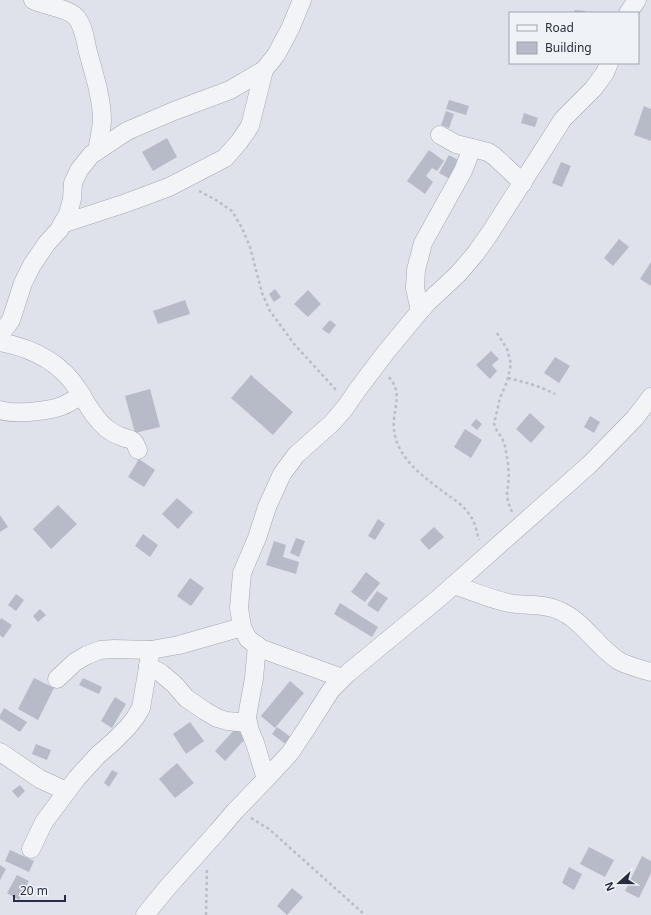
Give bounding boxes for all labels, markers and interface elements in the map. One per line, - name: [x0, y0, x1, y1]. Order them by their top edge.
- legend: [509, 12, 639, 64]
- text: Road: [545, 19, 574, 36]
- text: Building: [545, 39, 592, 56]
- north arrow: [599, 863, 639, 903]
- scale bar: [14, 877, 65, 903]
- text: N: [601, 880, 618, 894]
- text: 20 m: [20, 882, 48, 899]

